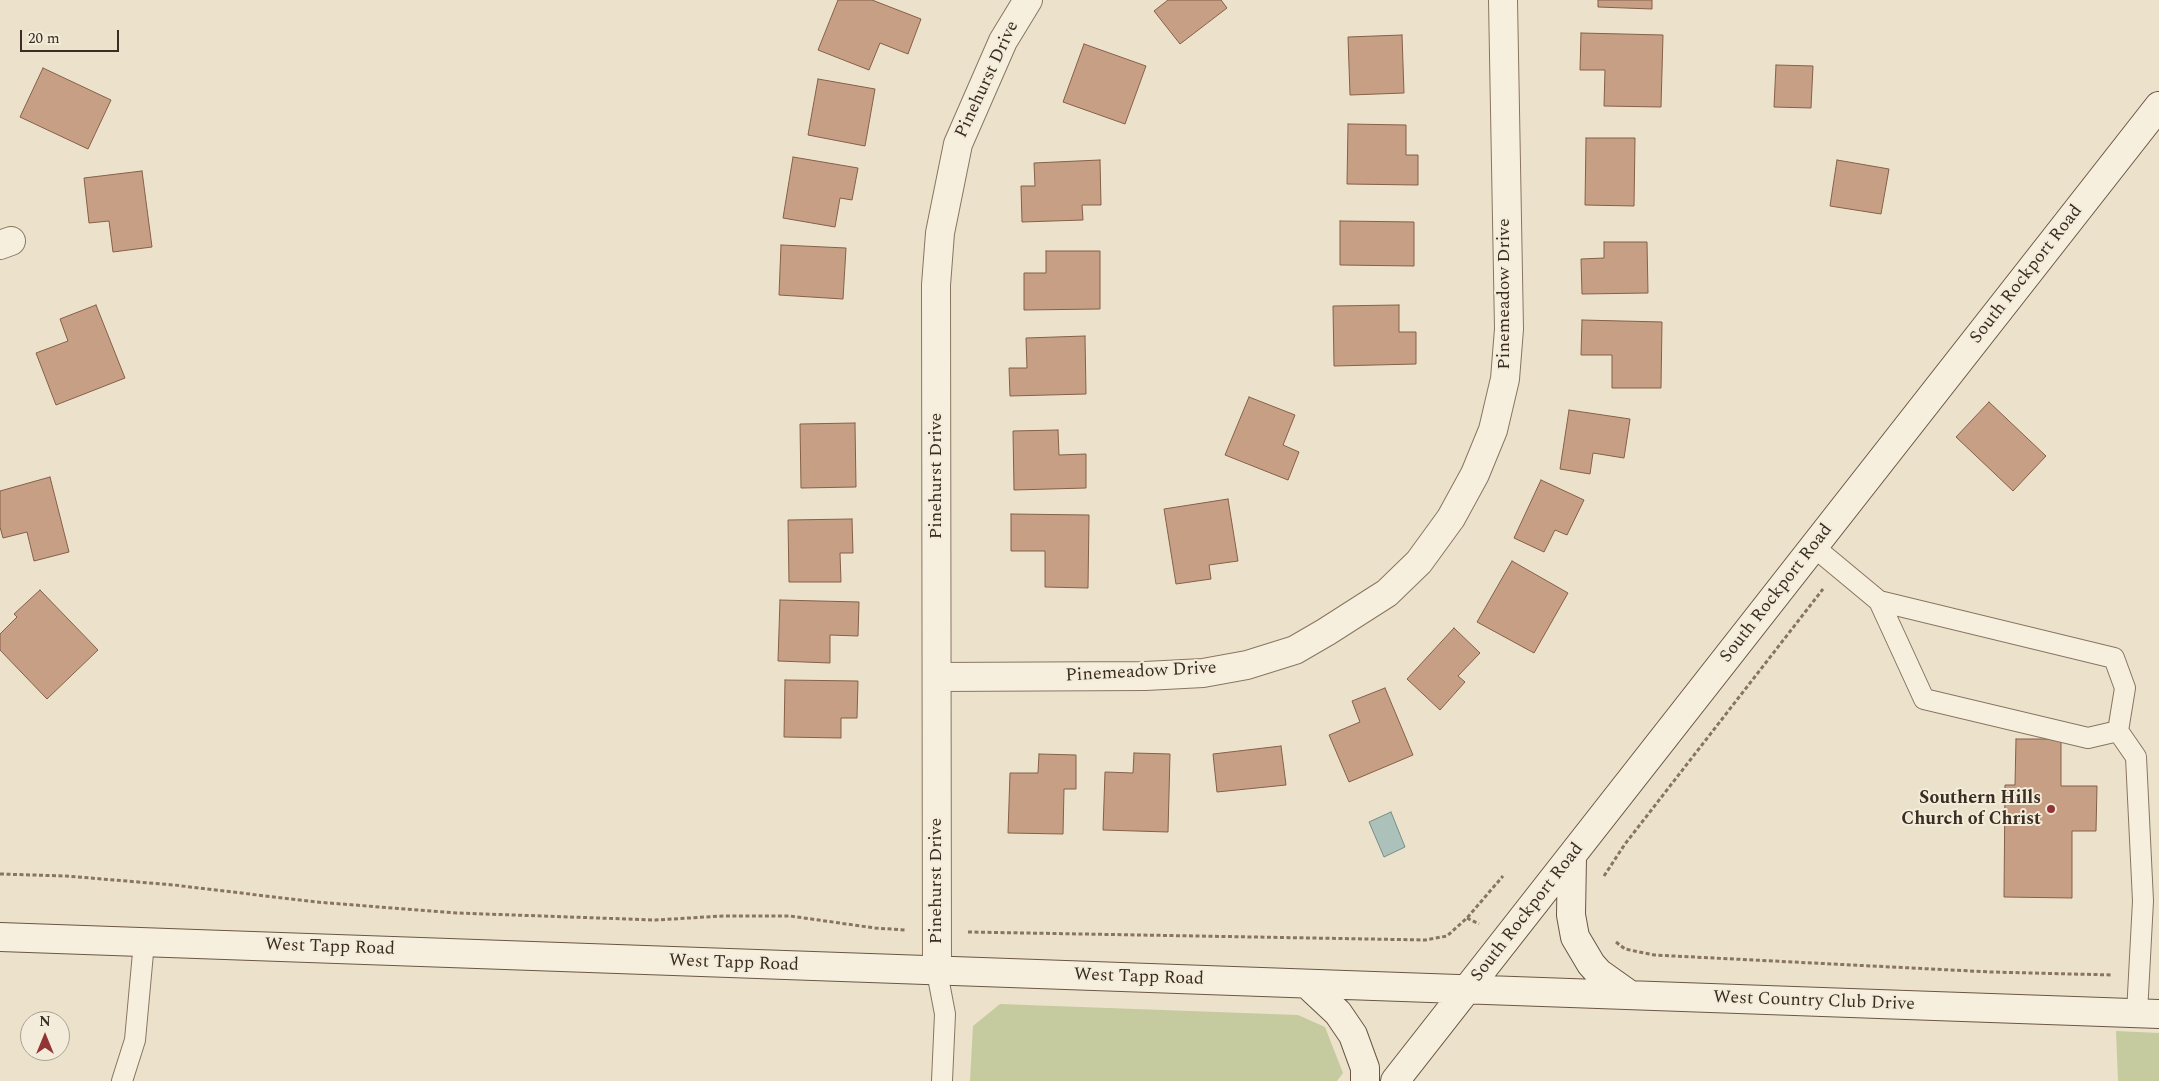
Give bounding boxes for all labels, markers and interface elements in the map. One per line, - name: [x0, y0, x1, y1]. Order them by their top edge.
- street label: Pinehurst Drive: [951, 18, 1025, 142]
- scale bar: [22, 20, 121, 52]
- text: 20 m: [28, 27, 60, 50]
- street label: South Rockport Road: [1966, 201, 2088, 349]
- street label: Pinemeadow Drive: [1494, 218, 1516, 370]
- street label: Pinehurst Drive: [926, 413, 948, 539]
- street label: South Rockport Road: [1716, 520, 1838, 668]
- street label: Pinemeadow Drive: [1065, 658, 1217, 688]
- place label: Southern Hills Church of Christ: [1901, 788, 2041, 831]
- marker: Southern Hills Church of Christ: [2045, 803, 2057, 815]
- street label: Pinehurst Drive: [926, 818, 948, 944]
- street label: South Rockport Road: [1467, 839, 1589, 987]
- street label: West Tapp Road: [265, 935, 395, 961]
- street label: West Tapp Road: [669, 951, 799, 977]
- street label: West Tapp Road: [1074, 965, 1204, 991]
- street label: West Country Club Drive: [1713, 988, 1915, 1016]
- north arrow: [20, 1011, 70, 1061]
- text: N: [39, 1011, 51, 1032]

